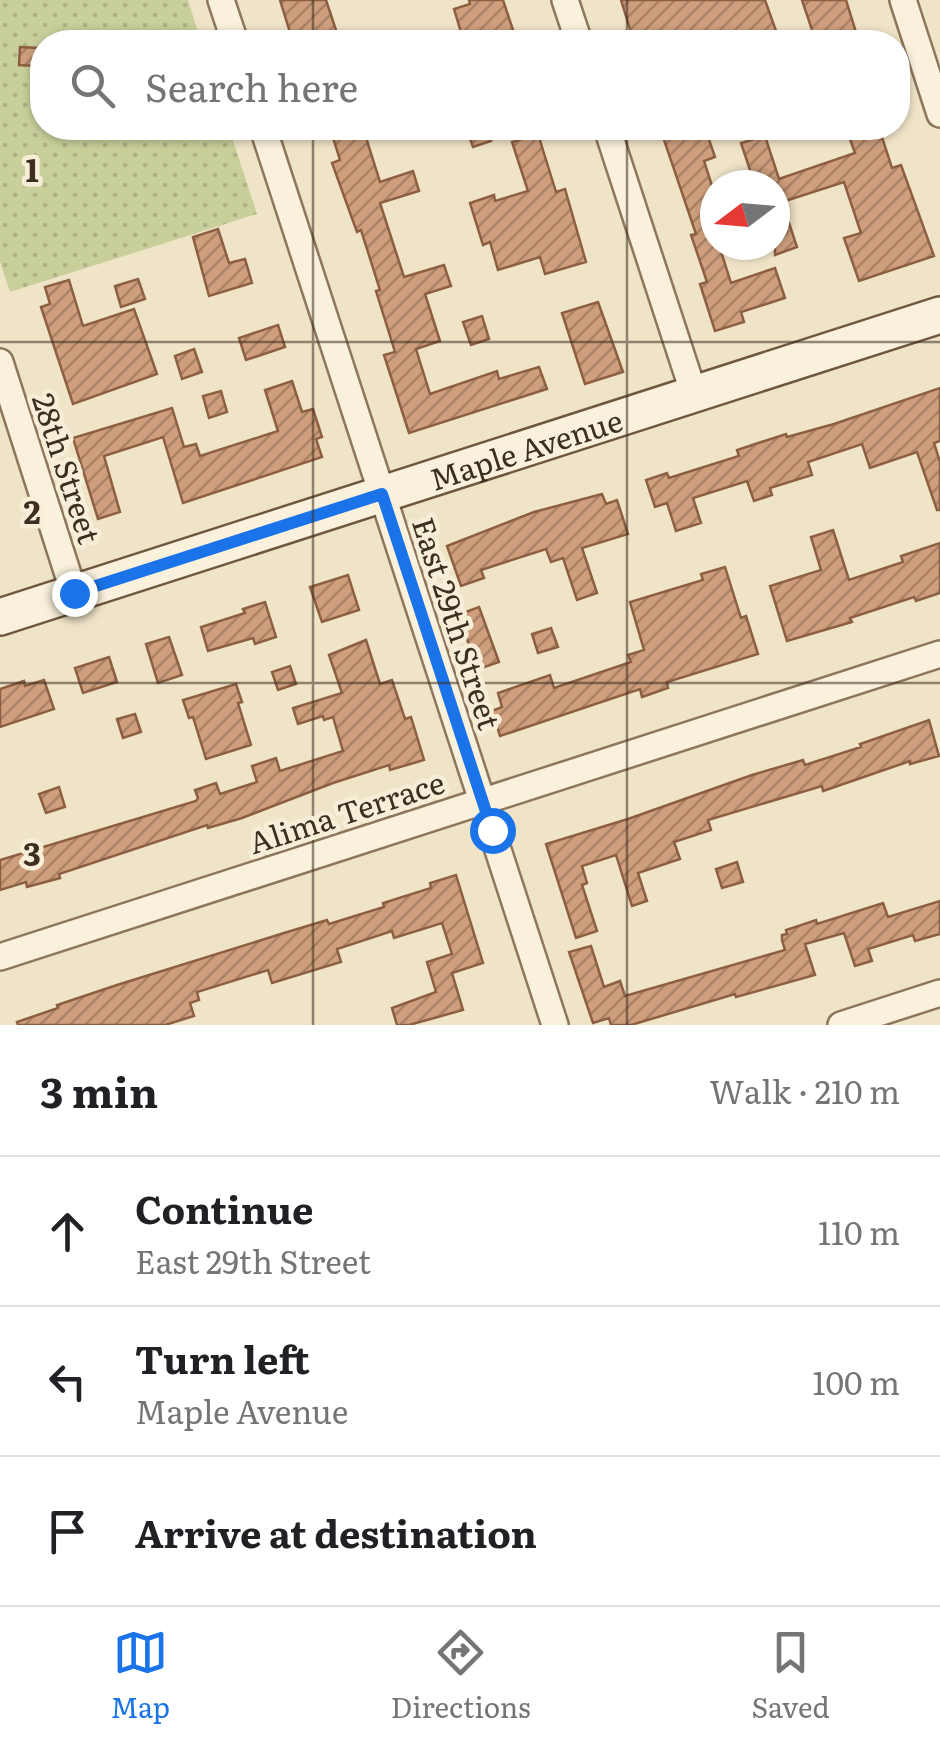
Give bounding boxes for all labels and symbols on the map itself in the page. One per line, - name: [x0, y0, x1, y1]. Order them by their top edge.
- text: 1: [25, 144, 39, 192]
- north arrow: [700, 170, 790, 260]
- street label: 28th Street: [27, 388, 109, 548]
- street label: Maple Avenue: [424, 397, 628, 500]
- street label: East 29th Street: [403, 511, 513, 735]
- route end: [52, 571, 98, 617]
- street label: Alima Terrace: [242, 759, 450, 863]
- route start: [470, 808, 516, 854]
- text: 3: [23, 828, 41, 876]

